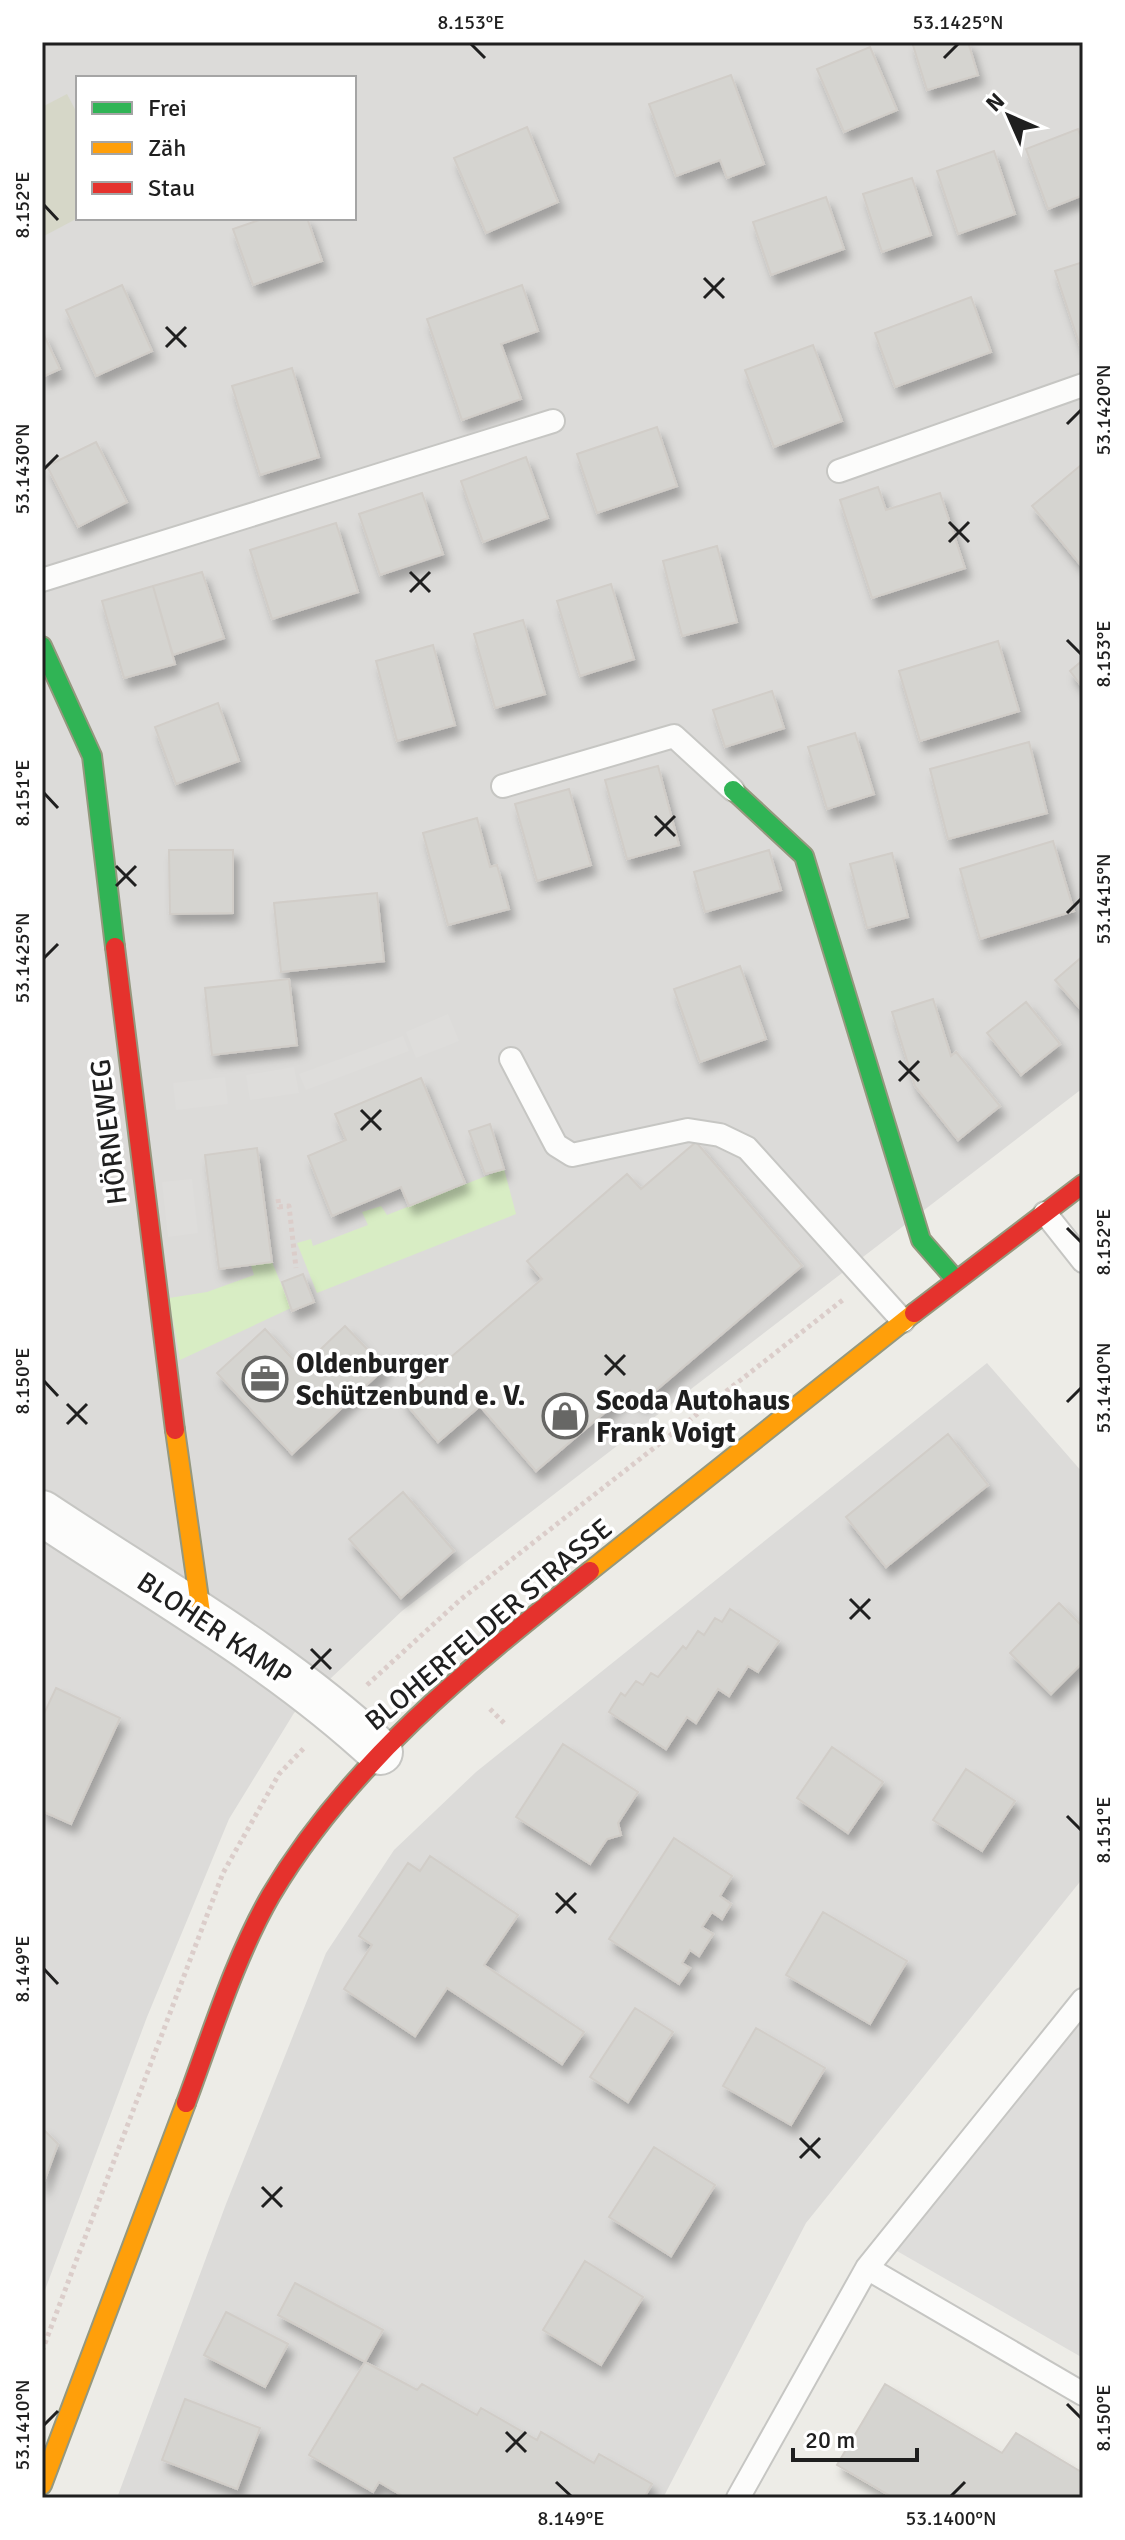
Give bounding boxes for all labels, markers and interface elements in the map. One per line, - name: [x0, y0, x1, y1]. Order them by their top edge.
- text: 8.153°E: [437, 10, 505, 35]
- text: 53.1425°N: [912, 10, 1004, 35]
- legend: [76, 76, 356, 220]
- north arrow: [969, 76, 1049, 156]
- text: N: [980, 87, 1010, 117]
- text: Frei: [148, 93, 187, 123]
- text: Zäh: [148, 133, 186, 163]
- text: 8.152°E: [10, 171, 35, 239]
- text: Stau: [148, 173, 195, 203]
- text: 53.1420°N: [1091, 364, 1116, 456]
- text: 53.1430°N: [10, 423, 35, 515]
- text: 8.153°E: [1091, 620, 1116, 688]
- text: 8.151°E: [10, 759, 35, 827]
- text: 53.1415°N: [1091, 853, 1116, 945]
- text: 53.1425°N: [10, 912, 35, 1004]
- street label: HÖRNEWEG: [83, 1057, 135, 1207]
- text: 8.152°E: [1091, 1208, 1116, 1276]
- text: 53.1410°N: [1091, 1342, 1116, 1434]
- text: 8.150°E: [10, 1347, 35, 1415]
- place label: Oldenburger Schützenbund e. V.: [296, 1347, 526, 1413]
- office icon: Oldenburger Schützenbund e. V.: [241, 1355, 289, 1403]
- place label: Scoda Autohaus Frank Voigt: [596, 1384, 790, 1450]
- shop icon: Scoda Autohaus Frank Voigt: [541, 1392, 589, 1440]
- street label: BLOHERFELDER STRASSE: [358, 1511, 619, 1738]
- street label: BLOHER KAMP: [131, 1565, 298, 1693]
- text: 8.151°E: [1091, 1796, 1116, 1864]
- text: 8.149°E: [10, 1935, 35, 2003]
- text: 53.1410°N: [10, 2379, 35, 2471]
- text: 8.150°E: [1091, 2384, 1116, 2452]
- scale bar: [793, 2412, 917, 2462]
- text: 20 m: [805, 2425, 855, 2455]
- text: 8.149°E: [537, 2506, 605, 2531]
- text: 53.1400°N: [905, 2506, 997, 2531]

